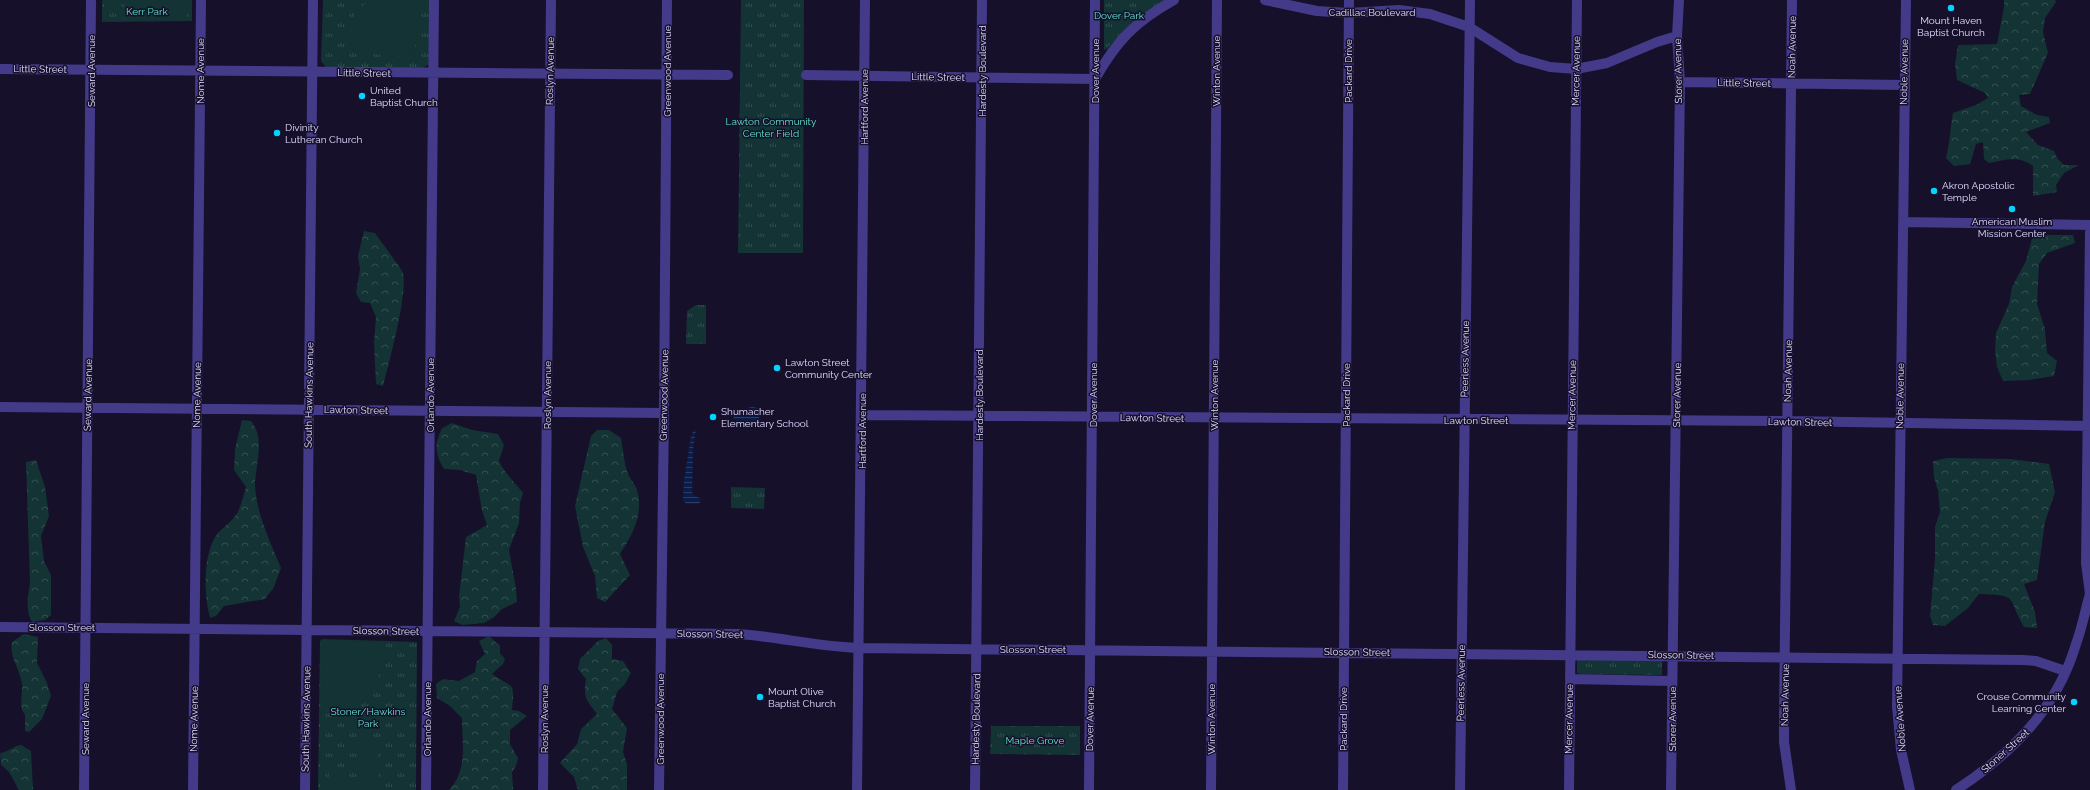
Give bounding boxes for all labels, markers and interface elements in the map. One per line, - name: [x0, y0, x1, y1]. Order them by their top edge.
- marker: Mount Haven Baptist Church: [1946, 3, 1956, 13]
- park label: Kerr Park: [126, 6, 169, 17]
- street label: Cadillac Boulevard: [1329, 7, 1415, 18]
- park label: Dover Park: [1094, 10, 1145, 21]
- place label: Mount Haven Baptist Church: [1917, 15, 1985, 38]
- street label: Noah Avenue: [1786, 16, 1798, 78]
- street label: Greenwood Avenue: [662, 25, 673, 117]
- street label: Hardesty Boulevard: [977, 25, 988, 117]
- street label: Seward Avenue: [86, 35, 97, 107]
- street label: Winton Avenue: [1211, 35, 1222, 106]
- street label: Mercer Avenue: [1570, 36, 1582, 106]
- street label: Roslyn Avenue: [544, 37, 556, 105]
- street label: Nome Avenue: [195, 38, 206, 104]
- street label: Storer Avenue: [1672, 38, 1684, 104]
- street label: Dover Avenue: [1090, 39, 1101, 103]
- street label: Packard Drive: [1343, 39, 1354, 103]
- street label: Noble Avenue: [1898, 39, 1910, 105]
- street label: Little Street: [13, 63, 68, 75]
- street label: Little Street: [337, 67, 392, 79]
- street label: Hartford Avenue: [859, 69, 870, 145]
- street label: Little Street: [911, 71, 966, 83]
- street label: Little Street: [1717, 77, 1772, 89]
- place label: United Baptist Church: [370, 85, 438, 108]
- marker: United Baptist Church: [357, 91, 367, 101]
- park label: Lawton Community Center Field: [726, 116, 817, 139]
- place label: Divinity Lutheran Church: [285, 122, 363, 145]
- marker: Divinity Lutheran Church: [272, 128, 282, 138]
- place label: Akron Apostolic Temple: [1942, 180, 2015, 203]
- marker: Akron Apostolic Temple: [1929, 186, 1939, 196]
- marker: American Muslim Mission Center: [2007, 204, 2017, 214]
- place label: American Muslim Mission Center: [1972, 216, 2052, 239]
- street label: Peerless Avenue: [1459, 320, 1471, 398]
- street label: Noah Avenue: [1782, 340, 1794, 402]
- street label: South Hawkins Avenue: [303, 342, 315, 448]
- street label: Greenwood Avenue: [658, 349, 670, 441]
- street label: Hardesty Boulevard: [974, 349, 985, 441]
- place label: Lawton Street Community Center: [785, 357, 873, 380]
- street label: Orlando Avenue: [425, 358, 436, 432]
- street label: Seward Avenue: [82, 359, 94, 431]
- street label: Winton Avenue: [1209, 359, 1220, 430]
- street label: Mercer Avenue: [1566, 360, 1578, 430]
- street label: Roslyn Avenue: [542, 361, 553, 429]
- street label: Nome Avenue: [191, 362, 203, 428]
- street label: Storer Avenue: [1671, 362, 1683, 428]
- marker: Lawton Street Community Center: [772, 363, 782, 373]
- street label: Dover Avenue: [1088, 363, 1099, 427]
- street label: Packard Drive: [1341, 363, 1352, 427]
- street label: Noble Avenue: [1894, 363, 1906, 429]
- street label: Hartford Avenue: [857, 393, 868, 469]
- street label: Lawton Street: [324, 404, 389, 416]
- place label: Shumacher Elementary School: [721, 406, 809, 429]
- marker: Shumacher Elementary School: [708, 412, 718, 422]
- street label: Lawton Street: [1120, 412, 1185, 424]
- street label: Lawton Street: [1444, 415, 1509, 426]
- street label: Lawton Street: [1768, 416, 1833, 428]
- street label: Slosson Street: [29, 622, 96, 633]
- street label: Slosson Street: [353, 625, 420, 637]
- street label: Slosson Street: [677, 628, 744, 640]
- street label: Slosson Street: [1000, 644, 1067, 655]
- street label: Peerless Avenue: [1455, 644, 1467, 722]
- street label: Slosson Street: [1324, 646, 1391, 658]
- street label: Slosson Street: [1648, 649, 1715, 661]
- street label: Noah Avenue: [1779, 664, 1791, 726]
- street label: South Hawkins Avenue: [300, 666, 312, 772]
- street label: Greenwood Avenue: [655, 673, 666, 765]
- street label: Hardesty Boulevard: [970, 673, 982, 765]
- street label: Orlando Avenue: [422, 682, 433, 756]
- street label: Seward Avenue: [80, 683, 91, 755]
- street label: Winton Avenue: [1206, 683, 1217, 754]
- street label: Mercer Avenue: [1563, 684, 1575, 754]
- street label: Roslyn Avenue: [539, 685, 550, 753]
- street label: Nome Avenue: [188, 686, 200, 752]
- place label: Mount Olive Baptist Church: [768, 686, 836, 709]
- street label: Storer Avenue: [1667, 686, 1678, 752]
- street label: Noble Avenue: [1892, 686, 1908, 752]
- street label: Dover Avenue: [1084, 687, 1096, 751]
- street label: Packard Drive: [1338, 687, 1349, 751]
- place label: Crouse Community Learning Center: [1977, 691, 2067, 714]
- marker: Mount Olive Baptist Church: [755, 692, 765, 702]
- marker: Crouse Community Learning Center: [2069, 697, 2079, 707]
- park label: Stoner/Hawkins Park: [331, 706, 406, 729]
- street label: Stoner Street: [1979, 726, 2032, 775]
- park label: Maple Grove: [1006, 735, 1065, 746]

